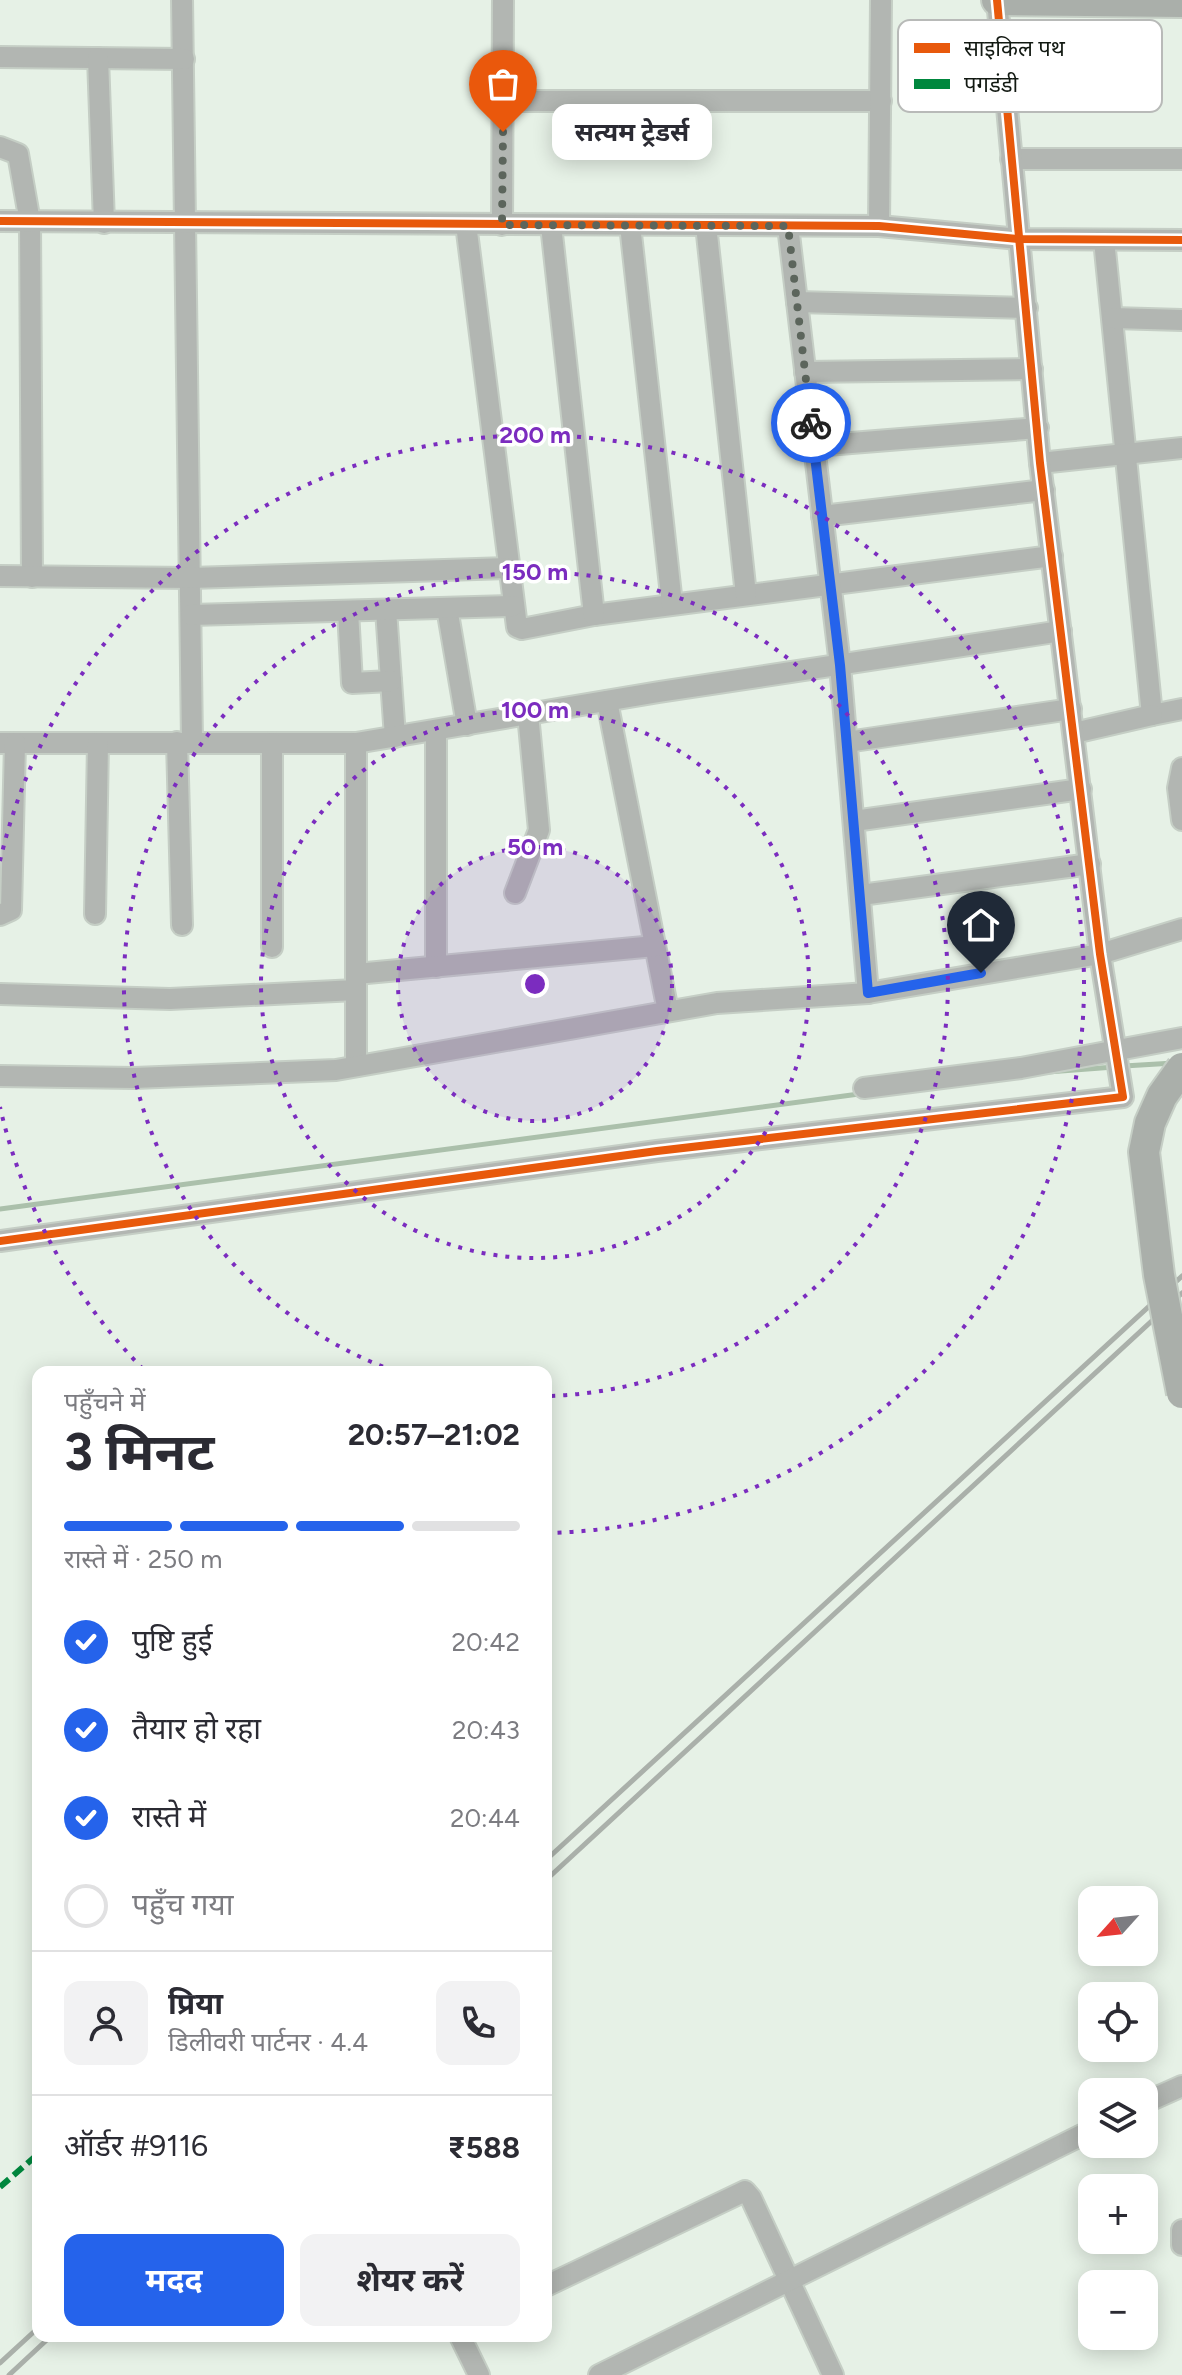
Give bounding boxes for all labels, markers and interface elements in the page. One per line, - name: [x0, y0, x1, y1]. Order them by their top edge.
- legend: [898, 20, 1162, 112]
- text: साइकिल पथ: [964, 35, 1066, 62]
- pin: [469, 50, 537, 132]
- icon: bag: [481, 62, 525, 106]
- text: पगडंडी: [964, 71, 1018, 98]
- callout: सत्यम ट्रेडर्स: [551, 104, 711, 160]
- text: सत्यम ट्रेडर्स: [575, 116, 689, 148]
- courier: [771, 383, 851, 463]
- icon: bike: [789, 401, 833, 445]
- text: 200 m: [499, 420, 571, 449]
- text: 150 m: [502, 557, 568, 586]
- text: 100 m: [501, 695, 569, 724]
- text: 50 m: [507, 832, 563, 861]
- pin: [947, 891, 1015, 973]
- icon: home: [959, 903, 1003, 947]
- centre of rings: [521, 970, 549, 998]
- text: पहुँचने में: [64, 1386, 145, 1418]
- text: 20:57–21:02: [348, 1416, 520, 1453]
- text: 3 मिनट: [64, 1421, 214, 1483]
- text: रास्ते में · 250 m: [64, 1543, 222, 1575]
- icon: check: [64, 1620, 108, 1664]
- text: पुष्टि हुई: [132, 1622, 212, 1659]
- text: 20:42: [452, 1626, 520, 1658]
- icon: check: [64, 1708, 108, 1752]
- text: तैयार हो रहा: [132, 1710, 261, 1747]
- text: 20:43: [452, 1714, 520, 1746]
- icon: check: [64, 1796, 108, 1840]
- text: रास्ते में: [132, 1798, 206, 1835]
- text: 20:44: [450, 1802, 520, 1834]
- text: पहुँच गया: [132, 1886, 234, 1923]
- north arrow: [1078, 1886, 1158, 1966]
- map controls: [1078, 1886, 1158, 2350]
- button: person: [64, 1981, 148, 2065]
- button: phone: [436, 1981, 520, 2065]
- button: locate: [1078, 1982, 1158, 2062]
- text: प्रिया: [168, 1985, 223, 2022]
- text: डिलीवरी पार्टनर · 4.4: [168, 2026, 368, 2058]
- button: layers: [1078, 2078, 1158, 2158]
- text: ऑर्डर #9116: [64, 2127, 208, 2164]
- text: ₹588: [448, 2129, 520, 2166]
- button: +: [1078, 2174, 1158, 2254]
- button: मदद: [64, 2234, 284, 2326]
- button: शेयर करें: [300, 2234, 520, 2326]
- button: −: [1078, 2270, 1158, 2350]

